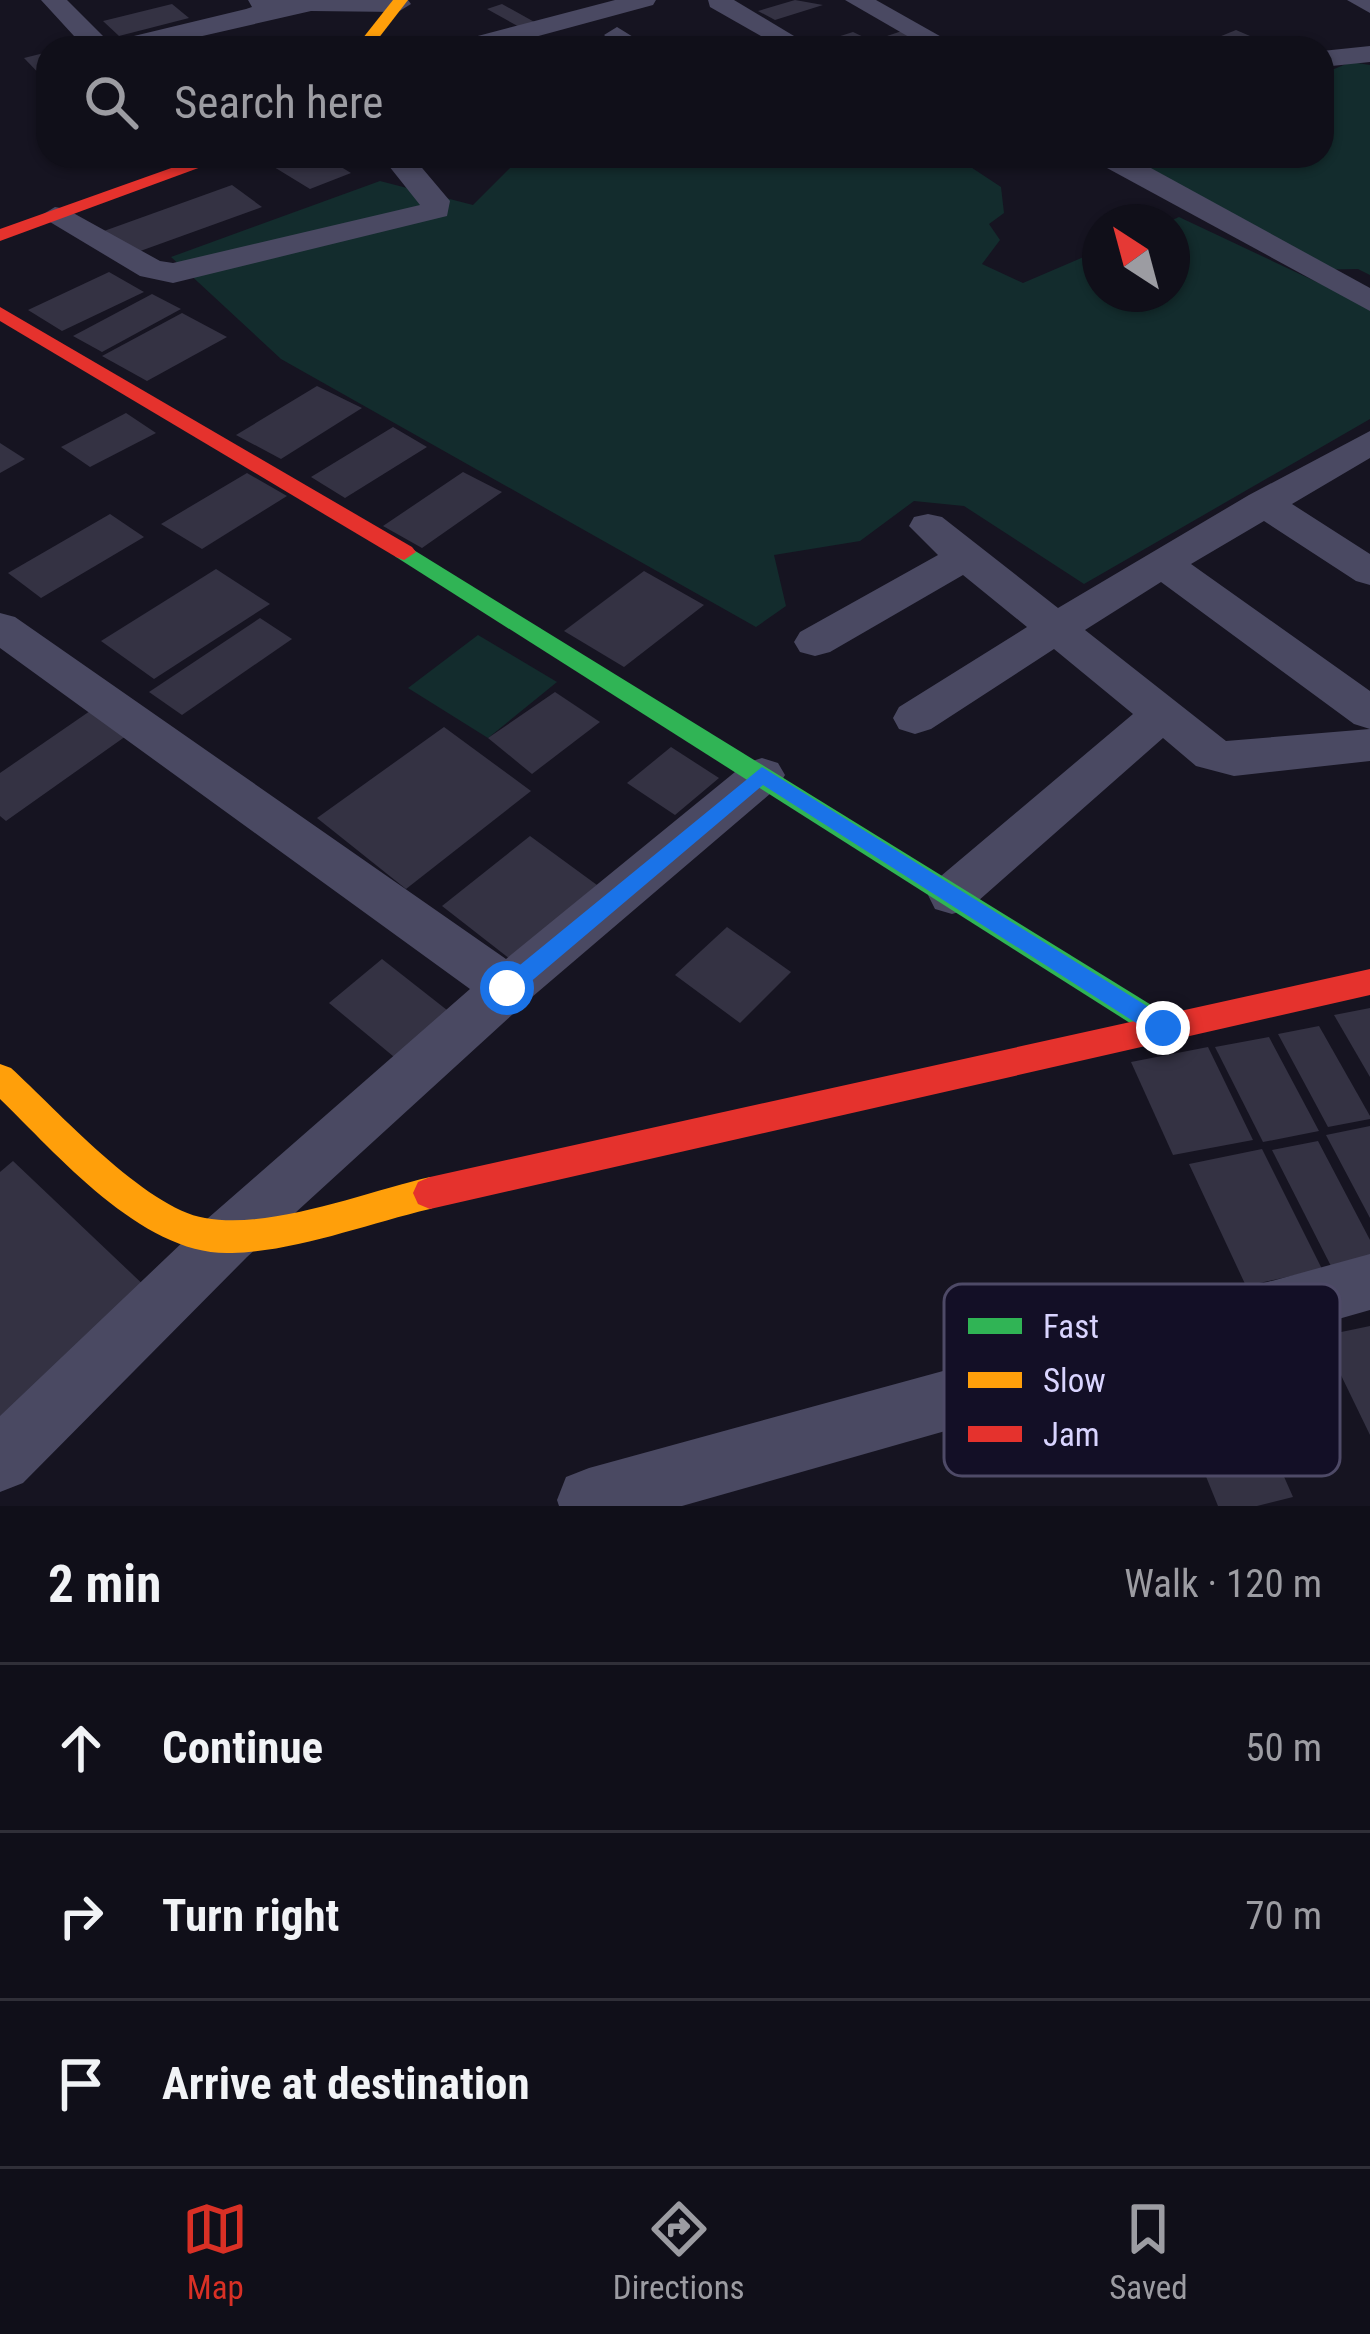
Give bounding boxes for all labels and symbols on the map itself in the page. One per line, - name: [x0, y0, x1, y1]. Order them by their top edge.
- north arrow: [1082, 204, 1190, 312]
- route start: [480, 961, 534, 1015]
- route end: [1136, 1001, 1190, 1055]
- legend: [944, 1284, 1340, 1476]
- text: Fast: [1043, 1307, 1099, 1346]
- text: Slow: [1043, 1361, 1106, 1400]
- text: Jam: [1043, 1415, 1100, 1454]

